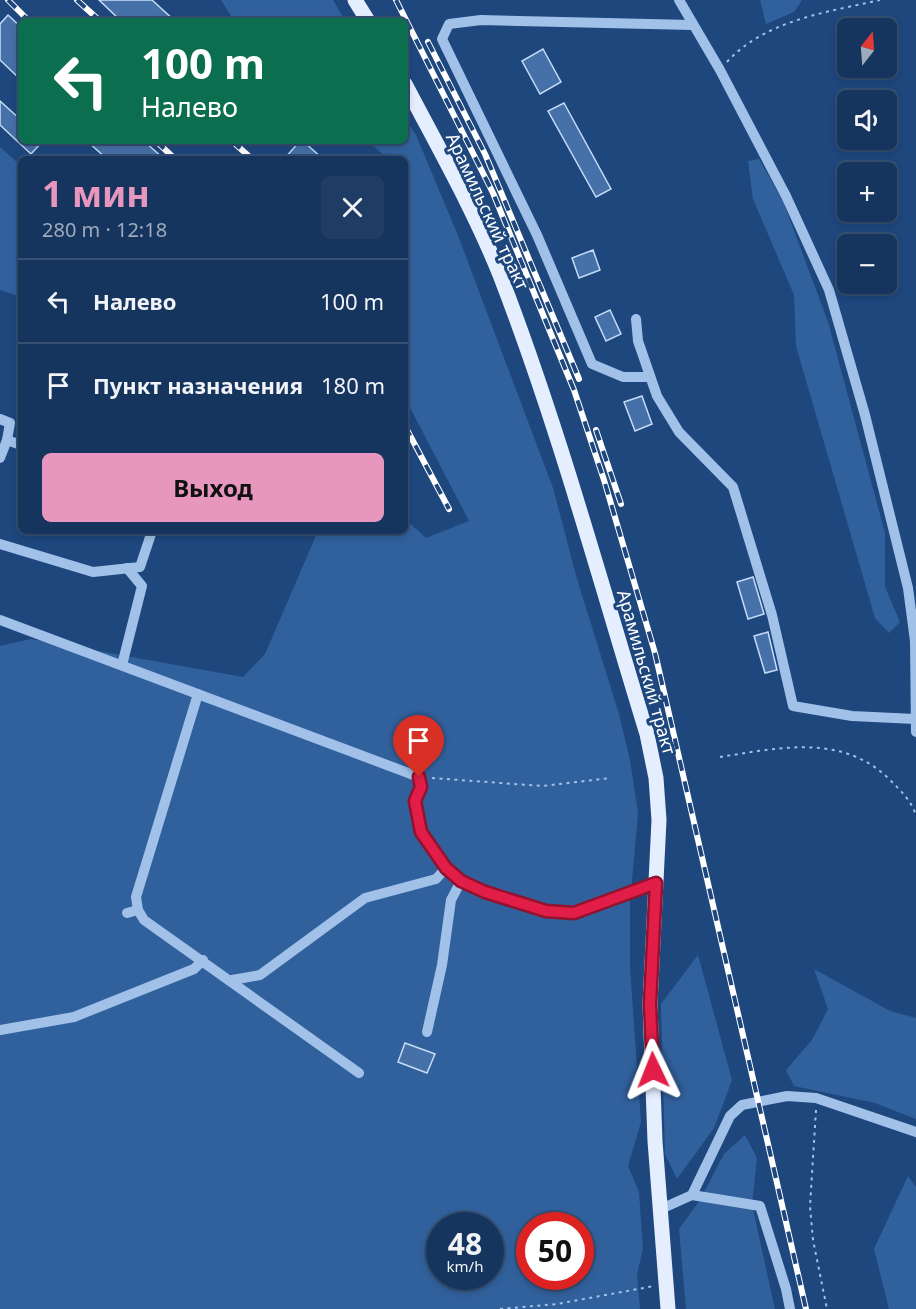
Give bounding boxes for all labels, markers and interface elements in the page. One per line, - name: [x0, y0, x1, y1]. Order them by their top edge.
- north arrow: [837, 18, 897, 78]
- map controls: [837, 18, 897, 294]
- text: 100 m: [141, 34, 265, 91]
- icon: left: [42, 42, 120, 120]
- text: Налево: [141, 88, 238, 125]
- button: sound: [837, 90, 897, 150]
- street label: Арамильский тракт: [441, 129, 535, 294]
- button: +: [837, 162, 897, 222]
- text: 1 мин: [42, 169, 150, 218]
- button: close: [321, 176, 384, 239]
- text: 280 m · 12:18: [42, 216, 167, 243]
- button: −: [837, 234, 897, 294]
- icon: left: [42, 285, 75, 318]
- text: Налево: [93, 286, 176, 316]
- text: 100 m: [320, 286, 384, 316]
- icon: arrive: [42, 369, 75, 402]
- text: Пункт назначения: [93, 370, 303, 400]
- text: 180 m: [321, 370, 385, 400]
- button: Выход: [42, 453, 384, 522]
- street label: Арамильский тракт: [612, 587, 682, 758]
- pin: [393, 715, 444, 777]
- icon: arrive: [402, 724, 435, 757]
- position arrow: [621, 1038, 685, 1102]
- speed limit sign: 50: [516, 1212, 594, 1290]
- text: 48: [448, 1223, 482, 1264]
- text: km/h: [447, 1256, 483, 1276]

